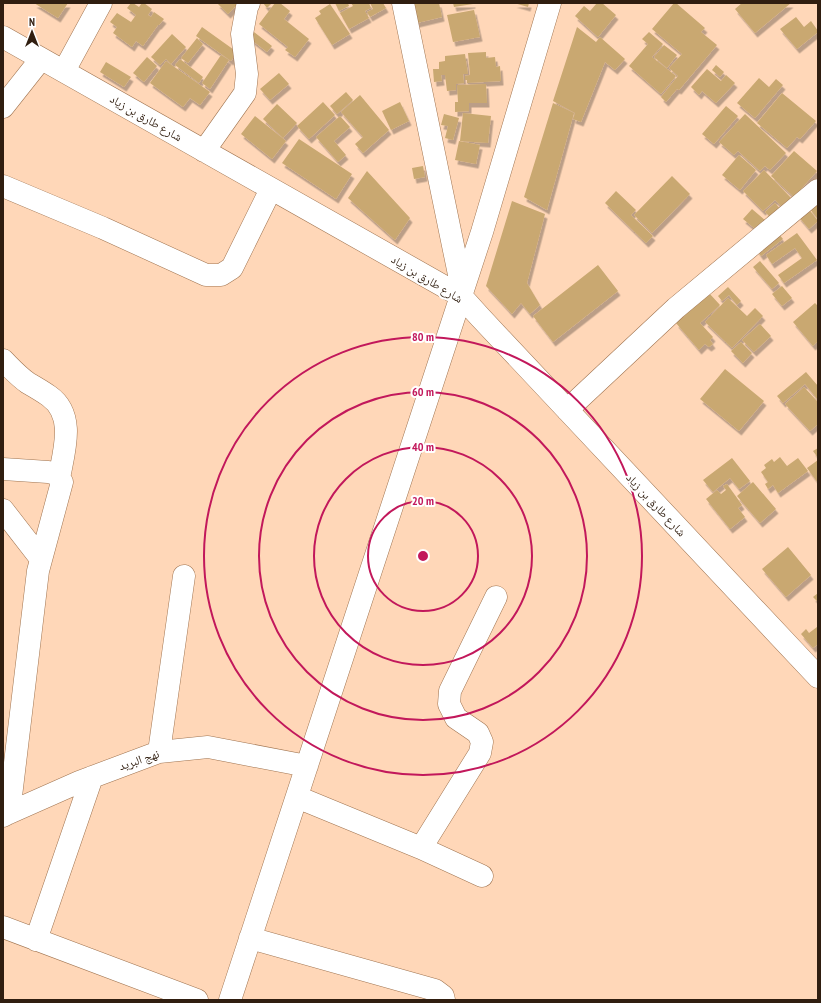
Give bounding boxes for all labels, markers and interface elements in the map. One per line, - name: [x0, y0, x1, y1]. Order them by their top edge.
- north arrow: [12, 12, 52, 52]
- text: N: [29, 15, 35, 29]
- street label: شارع طارق بن زياد: [107, 91, 185, 145]
- street label: شارع طارق بن زياد: [388, 251, 466, 307]
- text: 80 m: [412, 329, 434, 344]
- text: 60 m: [412, 384, 434, 399]
- text: 40 m: [412, 439, 434, 454]
- street label: شارع طارق بن زياد: [623, 470, 689, 540]
- text: 20 m: [412, 493, 434, 508]
- centre of rings: [416, 549, 430, 563]
- street label: نهج البريد: [117, 746, 161, 774]

